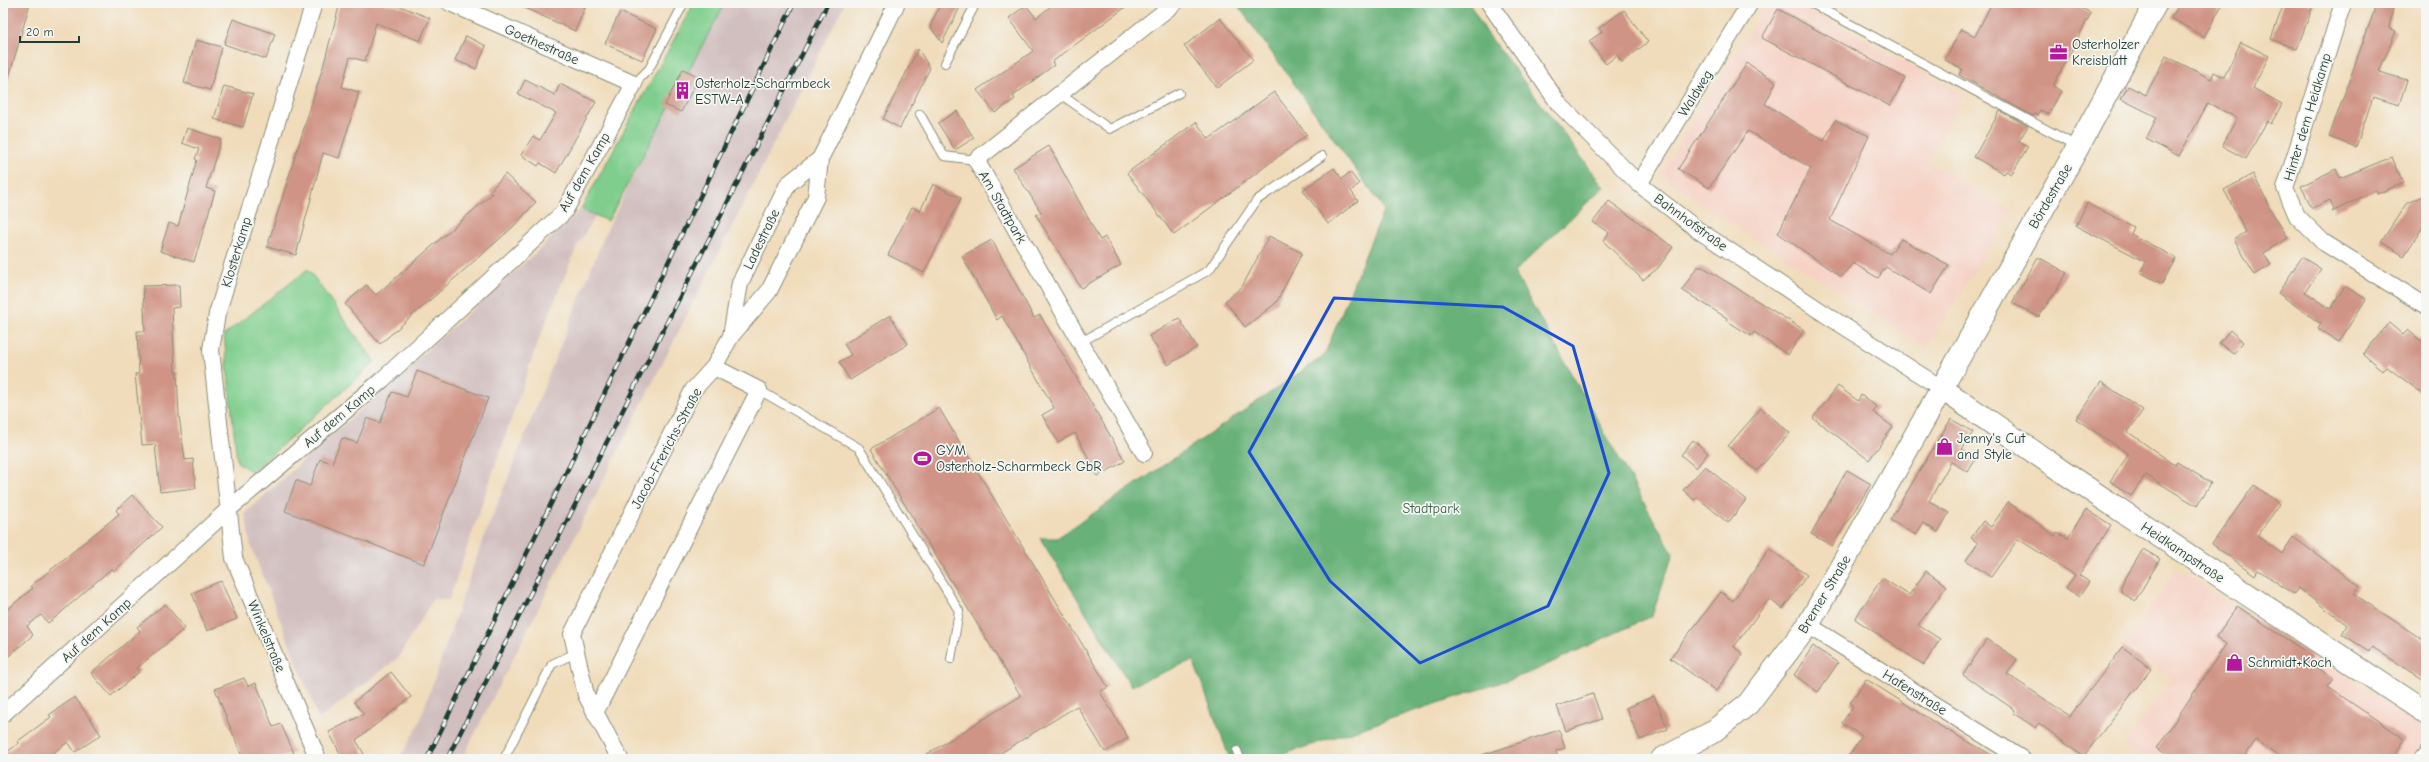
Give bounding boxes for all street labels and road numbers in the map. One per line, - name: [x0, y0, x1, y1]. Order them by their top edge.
- street label: Goethestraße: [502, 20, 582, 68]
- street label: Hinter dem Heidkamp: [2280, 51, 2335, 183]
- street label: Waldweg: [1675, 67, 1716, 120]
- street label: Auf dem Kamp: [555, 130, 614, 215]
- street label: Bördestraße: [2025, 161, 2076, 232]
- street label: Am Stadtpark: [975, 168, 1030, 247]
- street label: Bahnhofstraße: [1651, 190, 1731, 255]
- street label: Ladestraße: [740, 206, 783, 272]
- street label: Klosterkamp: [218, 215, 255, 290]
- street label: Auf dem Kamp: [300, 381, 379, 451]
- street label: Jacob-Frerichs-Straße: [627, 385, 705, 512]
- street label: Heidkampstraße: [2138, 518, 2228, 587]
- street label: Bremer Straße: [1794, 552, 1854, 637]
- street label: Auf dem Kamp: [58, 594, 135, 666]
- street label: Winkelstraße: [244, 598, 289, 675]
- street label: Hafenstraße: [1879, 666, 1950, 719]

